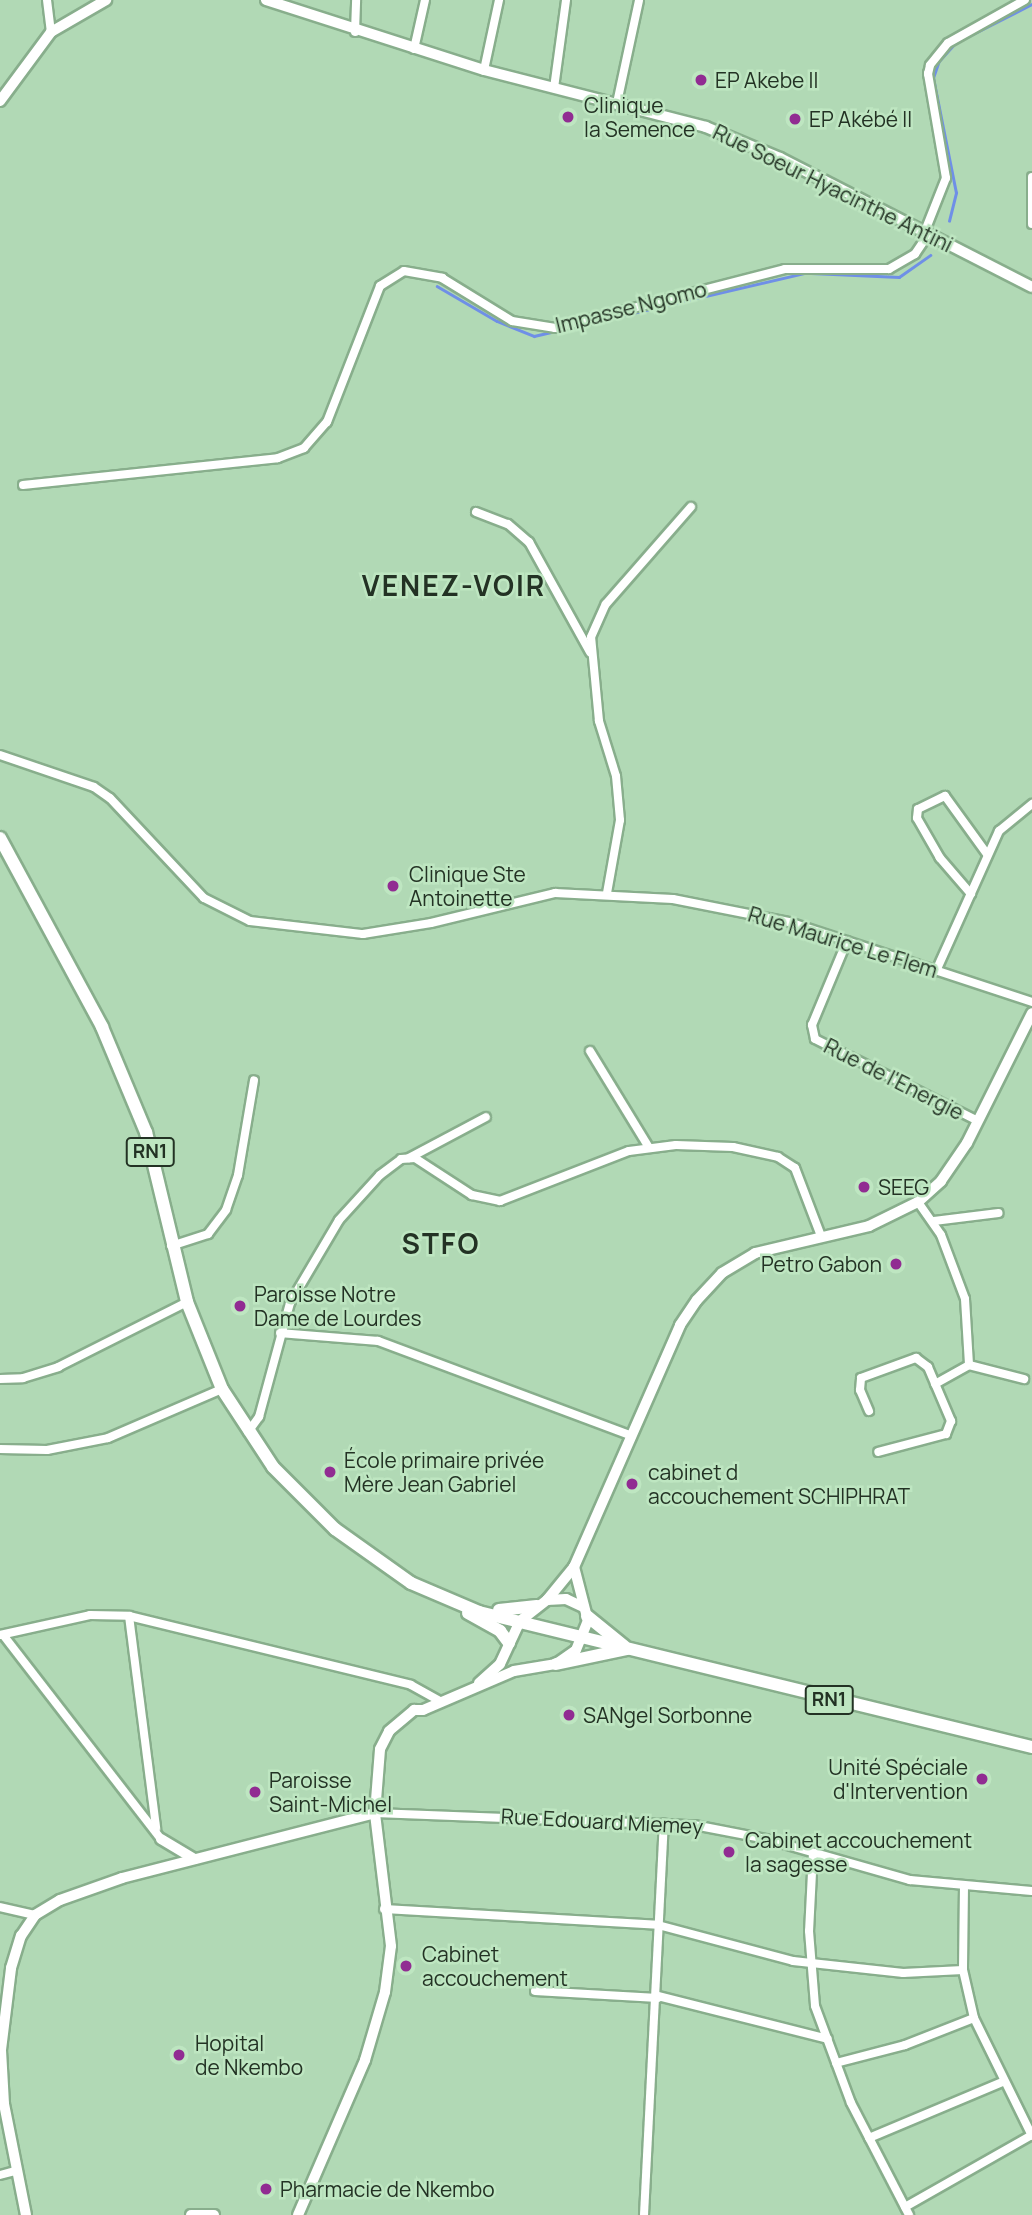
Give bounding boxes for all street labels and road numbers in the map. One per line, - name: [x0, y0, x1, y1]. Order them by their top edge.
- street label: Rue Soeur Hyacinthe Antini: [709, 119, 957, 257]
- street label: Impasse Ngomo: [553, 276, 709, 338]
- street label: Rue Maurice Le Flem: [745, 901, 941, 983]
- street label: Rue de l'Energie: [820, 1033, 968, 1125]
- road number: RN1: [125, 1136, 174, 1168]
- road number: RN1: [804, 1684, 854, 1716]
- street label: Rue Edouard Miemey: [500, 1803, 704, 1839]

